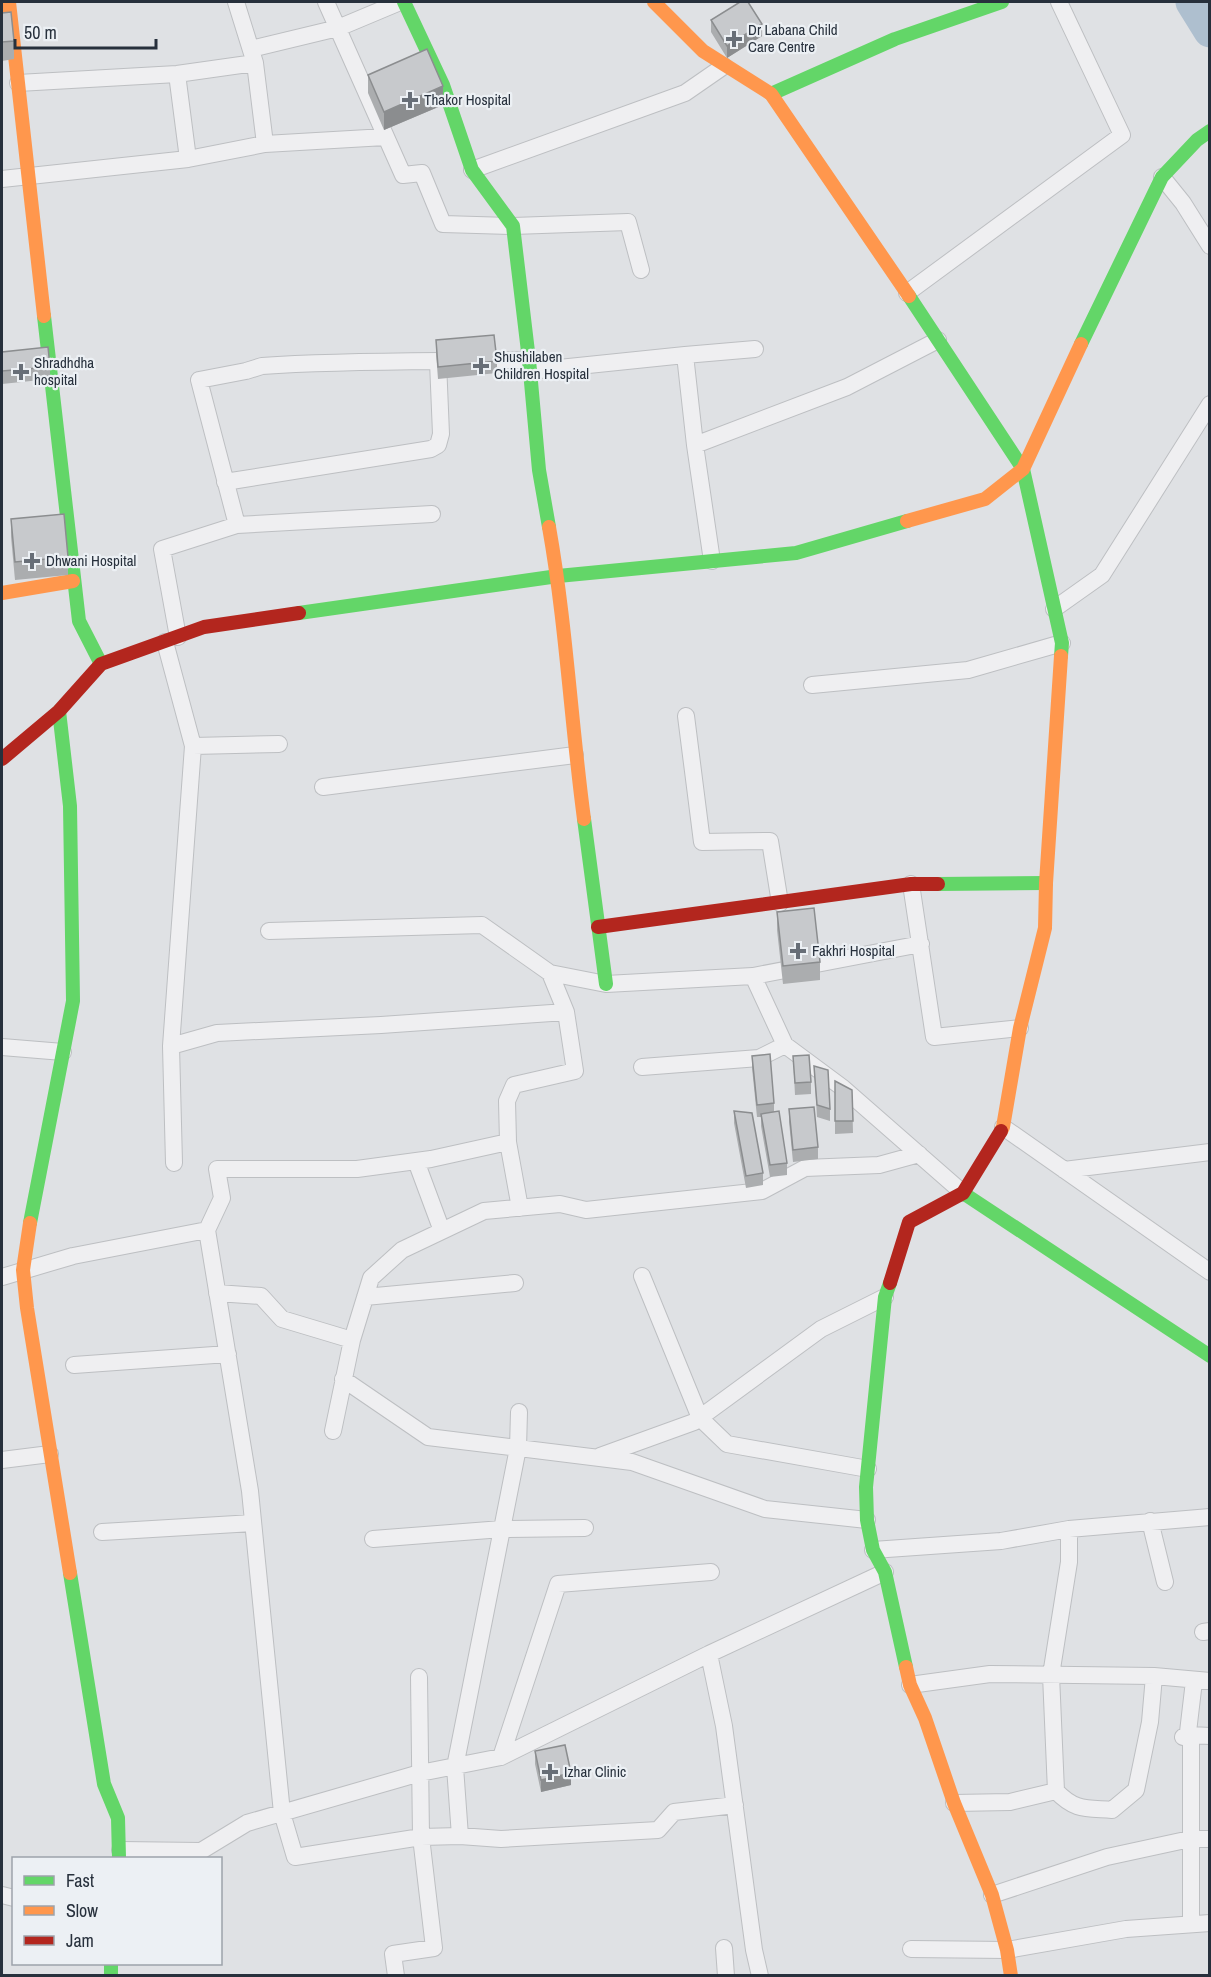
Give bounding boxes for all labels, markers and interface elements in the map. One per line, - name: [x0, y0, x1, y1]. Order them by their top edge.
- scale bar: [15, 12, 156, 50]
- place label: Dr Labana Child Care Centre: [748, 19, 838, 57]
- text: 50 m: [24, 20, 57, 45]
- marker: Dr Labana Child Care Centre: [725, 30, 743, 48]
- place label: Thakor Hospital: [424, 89, 511, 110]
- marker: Thakor Hospital: [401, 91, 419, 109]
- place label: Shushilaben Children Hospital: [494, 346, 589, 384]
- place label: Shradhdha hospital: [34, 352, 94, 390]
- marker: Shushilaben Children Hospital: [472, 357, 490, 375]
- marker: Shradhdha hospital: [12, 363, 30, 381]
- place label: Dhwani Hospital: [46, 550, 136, 571]
- marker: Dhwani Hospital: [23, 552, 41, 570]
- place label: Fakhri Hospital: [812, 940, 895, 961]
- marker: Fakhri Hospital: [789, 942, 807, 960]
- place label: Izhar Clinic: [564, 1761, 626, 1782]
- marker: Izhar Clinic: [541, 1763, 559, 1781]
- legend: [12, 1857, 222, 1965]
- text: Fast: [66, 1868, 94, 1893]
- text: Slow: [66, 1898, 98, 1923]
- text: Jam: [66, 1928, 94, 1953]

